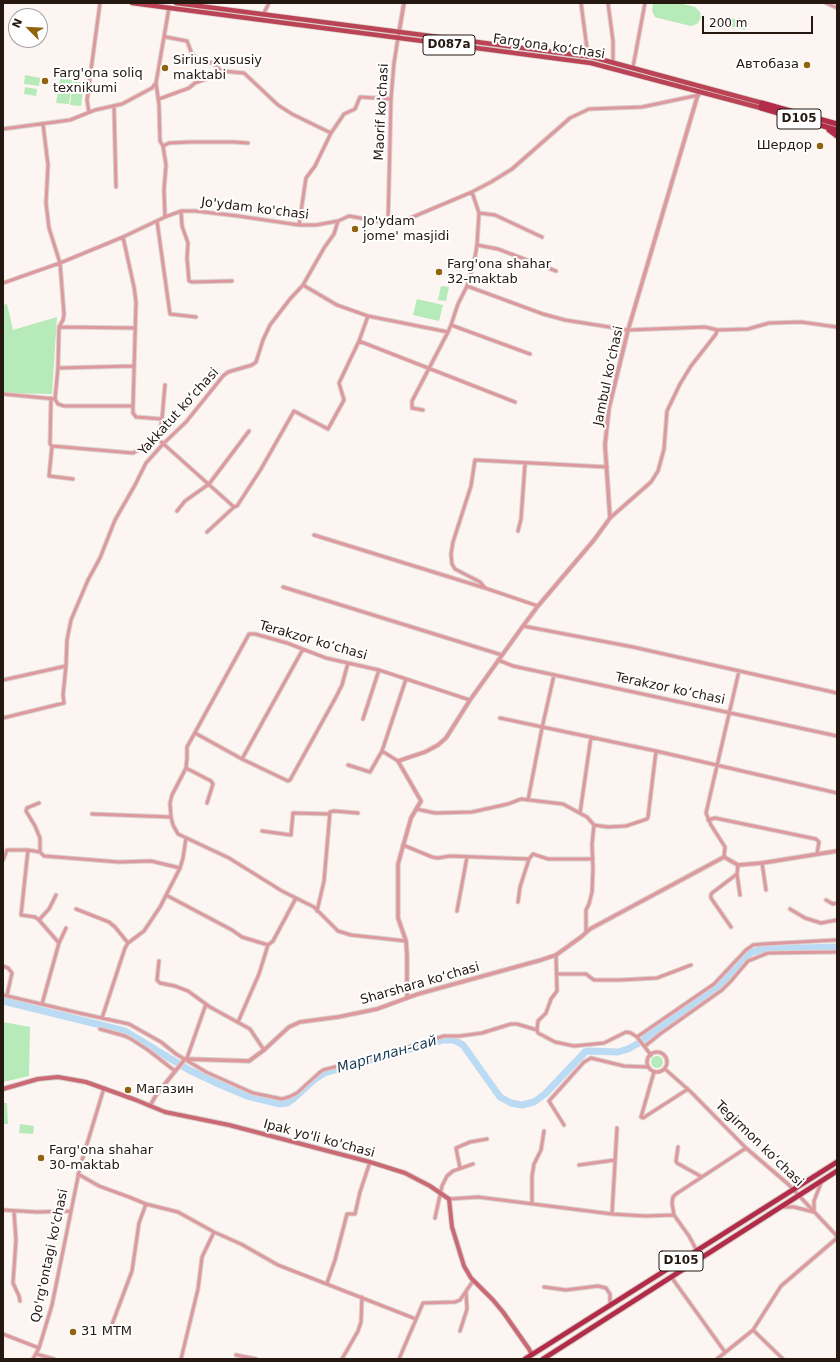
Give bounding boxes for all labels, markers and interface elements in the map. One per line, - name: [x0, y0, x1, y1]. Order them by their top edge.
- north arrow: [8, 8, 48, 48]
- scale bar: [704, 8, 815, 34]
- text: N: [10, 16, 25, 30]
- text: 200 m: [709, 16, 747, 30]
- street label: Fargʻona koʻchasi: [492, 31, 606, 63]
- road number: D087a: [423, 35, 475, 55]
- place label: Sirius xususiy maktabi: [173, 53, 262, 84]
- place label: Автобаза: [736, 57, 799, 73]
- marker: Автобаза: [802, 60, 812, 70]
- marker: Sirius xususiy maktabi: [160, 63, 170, 73]
- street label: Maorif ko'chasi: [372, 63, 392, 161]
- place label: Farg'ona soliq texnikumi: [53, 66, 143, 97]
- marker: Farg'ona soliq texnikumi: [40, 76, 50, 86]
- road number: D105: [777, 109, 821, 129]
- place label: Шердор: [757, 138, 812, 154]
- marker: Шердор: [815, 141, 825, 151]
- street label: Jo'ydam ko'chasi: [200, 195, 310, 223]
- place label: Jo'ydam jome' masjidi: [363, 214, 449, 245]
- marker: Jo'ydam jome' masjidi: [350, 224, 360, 234]
- place label: Farg'ona shahar 32-maktab: [447, 257, 551, 288]
- marker: Farg'ona shahar 32-maktab: [434, 267, 444, 277]
- street label: Jambul koʻchasi: [591, 325, 627, 427]
- street label: Yakkatut koʻchasi: [136, 365, 222, 459]
- street label: Terakzor koʻchasi: [257, 618, 369, 664]
- street label: Terakzor koʻchasi: [614, 670, 726, 708]
- street label: Sharshara koʻchasi: [359, 960, 481, 1008]
- water label: Маргилан-сай: [335, 1033, 439, 1077]
- place label: Магазин: [136, 1082, 194, 1098]
- marker: Магазин: [123, 1085, 133, 1095]
- street label: Tegirmon koʻchasi: [712, 1098, 806, 1190]
- street label: Ipak yo'li ko'chasi: [262, 1117, 376, 1161]
- place label: Farg'ona shahar 30-maktab: [49, 1143, 153, 1174]
- marker: Farg'ona shahar 30-maktab: [36, 1153, 46, 1163]
- street label: Qo'rg'ontagi ko'chasi: [28, 1188, 72, 1324]
- road number: D105: [659, 1251, 703, 1271]
- place label: 31 MTM: [81, 1324, 132, 1340]
- marker: 31 MTM: [68, 1327, 78, 1337]

